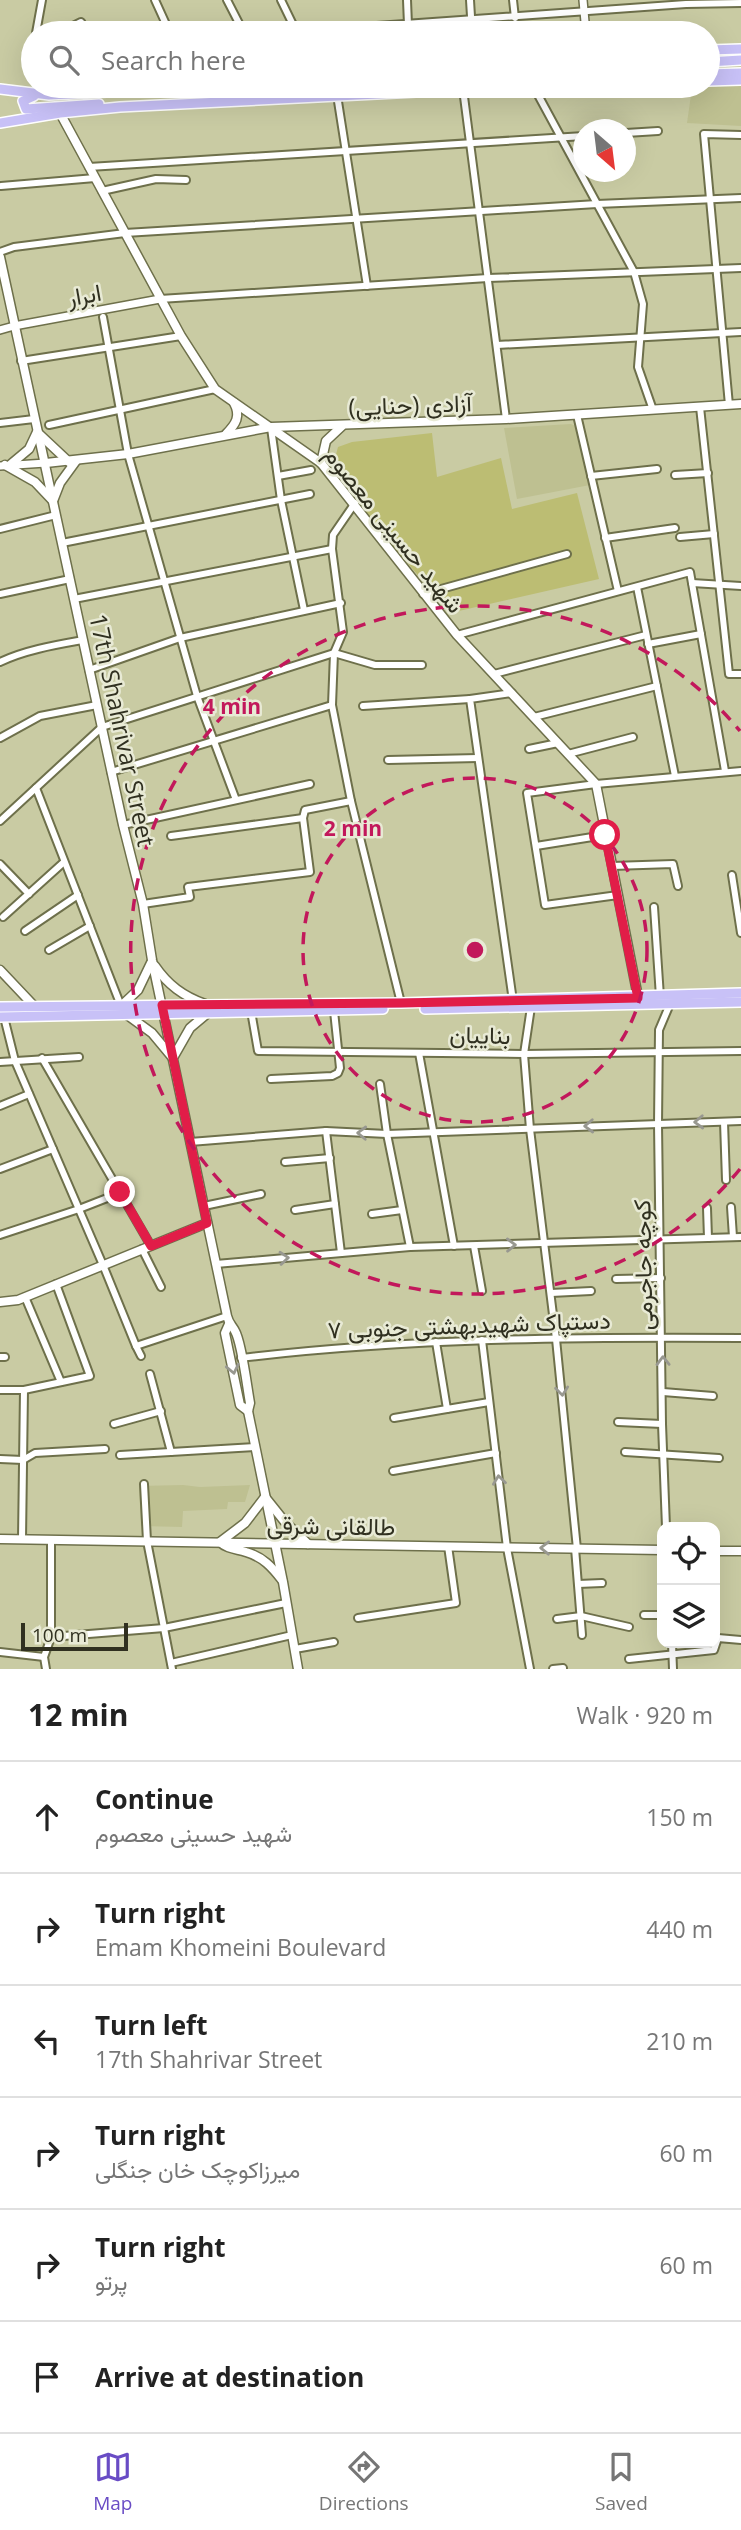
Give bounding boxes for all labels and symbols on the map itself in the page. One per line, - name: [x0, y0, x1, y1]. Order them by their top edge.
- north arrow: [573, 119, 636, 182]
- street label: ابرار: [63, 275, 104, 313]
- street label: آزادی (حنایی): [348, 385, 475, 423]
- street label: شهید حسینی معصوم: [317, 439, 473, 620]
- street label: 17th Shahrivar Street: [82, 611, 164, 849]
- text: 4 min: [203, 692, 261, 720]
- text: 2 min: [324, 814, 382, 842]
- route start: [589, 819, 620, 850]
- centre of rings: [463, 938, 487, 962]
- street label: بناییان: [449, 1017, 511, 1051]
- one-way arrow: [694, 1115, 705, 1130]
- one-way arrow: [584, 1119, 595, 1134]
- one-way arrow: [356, 1125, 367, 1140]
- route end: [104, 1176, 135, 1207]
- street label: کوچه جاجرمی: [624, 1199, 661, 1331]
- one-way arrow: [506, 1237, 517, 1253]
- one-way arrow: [279, 1251, 290, 1266]
- street label: دستپاک شهیدبهشتی جنوبی ۷: [327, 1303, 611, 1346]
- one-way arrow: [655, 1355, 671, 1366]
- one-way arrow: [224, 1363, 239, 1375]
- one-way arrow: [554, 1386, 569, 1397]
- one-way arrow: [492, 1474, 507, 1485]
- street label: طالقانی شرقی: [266, 1507, 396, 1543]
- one-way arrow: [539, 1540, 550, 1556]
- scale bar: [21, 1620, 128, 1652]

